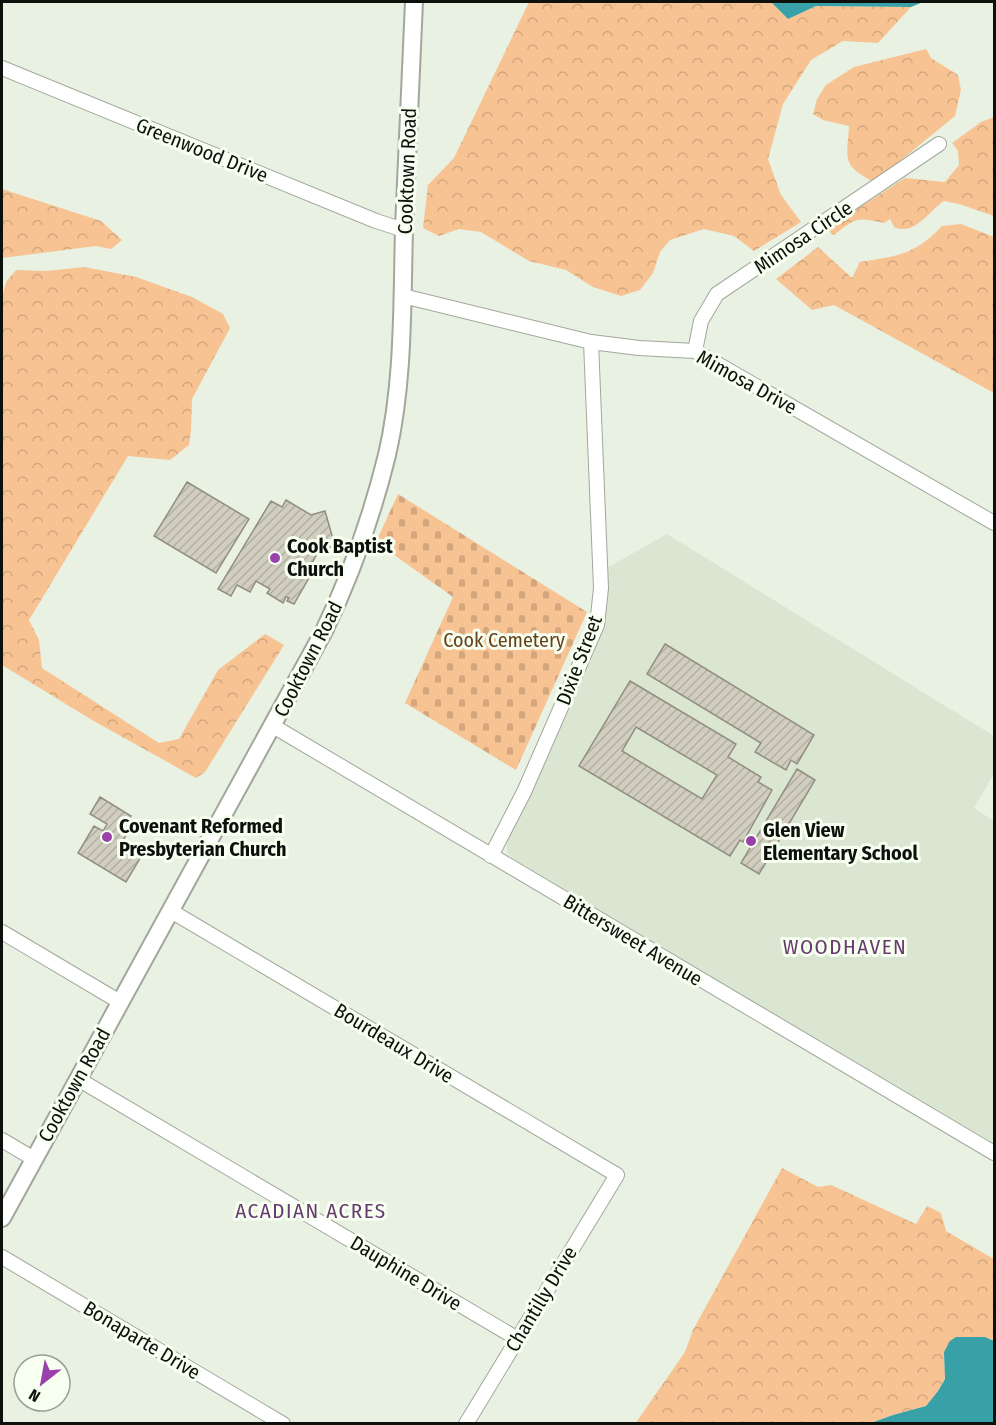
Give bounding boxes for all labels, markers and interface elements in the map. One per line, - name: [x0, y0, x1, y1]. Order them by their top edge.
- street label: Cooktown Road: [393, 107, 421, 235]
- street label: Greenwood Drive: [133, 113, 271, 187]
- street label: Mimosa Circle: [749, 195, 857, 279]
- street label: Mimosa Drive: [693, 345, 801, 419]
- place label: Cook Baptist Church: [287, 534, 394, 581]
- marker: Cook Baptist Church: [268, 551, 282, 565]
- street label: Cooktown Road: [269, 597, 347, 721]
- street label: Dixie Street: [551, 611, 607, 708]
- park label: Cook Cemetery: [443, 628, 565, 652]
- place label: Covenant Reformed Presbyterian Church: [119, 814, 286, 861]
- place label: Glen View Elementary School: [763, 818, 918, 865]
- marker: Covenant Reformed Presbyterian Church: [100, 830, 114, 844]
- marker: Glen View Elementary School: [744, 834, 758, 848]
- street label: Bittersweet Avenue: [559, 889, 707, 991]
- district label: WOODHAVEN: [783, 934, 907, 960]
- street label: Bourdeaux Drive: [330, 998, 458, 1088]
- street label: Cooktown Road: [33, 1024, 115, 1146]
- district label: ACADIAN ACRES: [235, 1198, 387, 1224]
- street label: Dauphine Drive: [346, 1230, 466, 1316]
- street label: Chantilly Drive: [500, 1242, 582, 1356]
- street label: Bonaparte Drive: [79, 1296, 205, 1384]
- north arrow: [12, 1353, 72, 1413]
- text: N: [26, 1385, 44, 1406]

